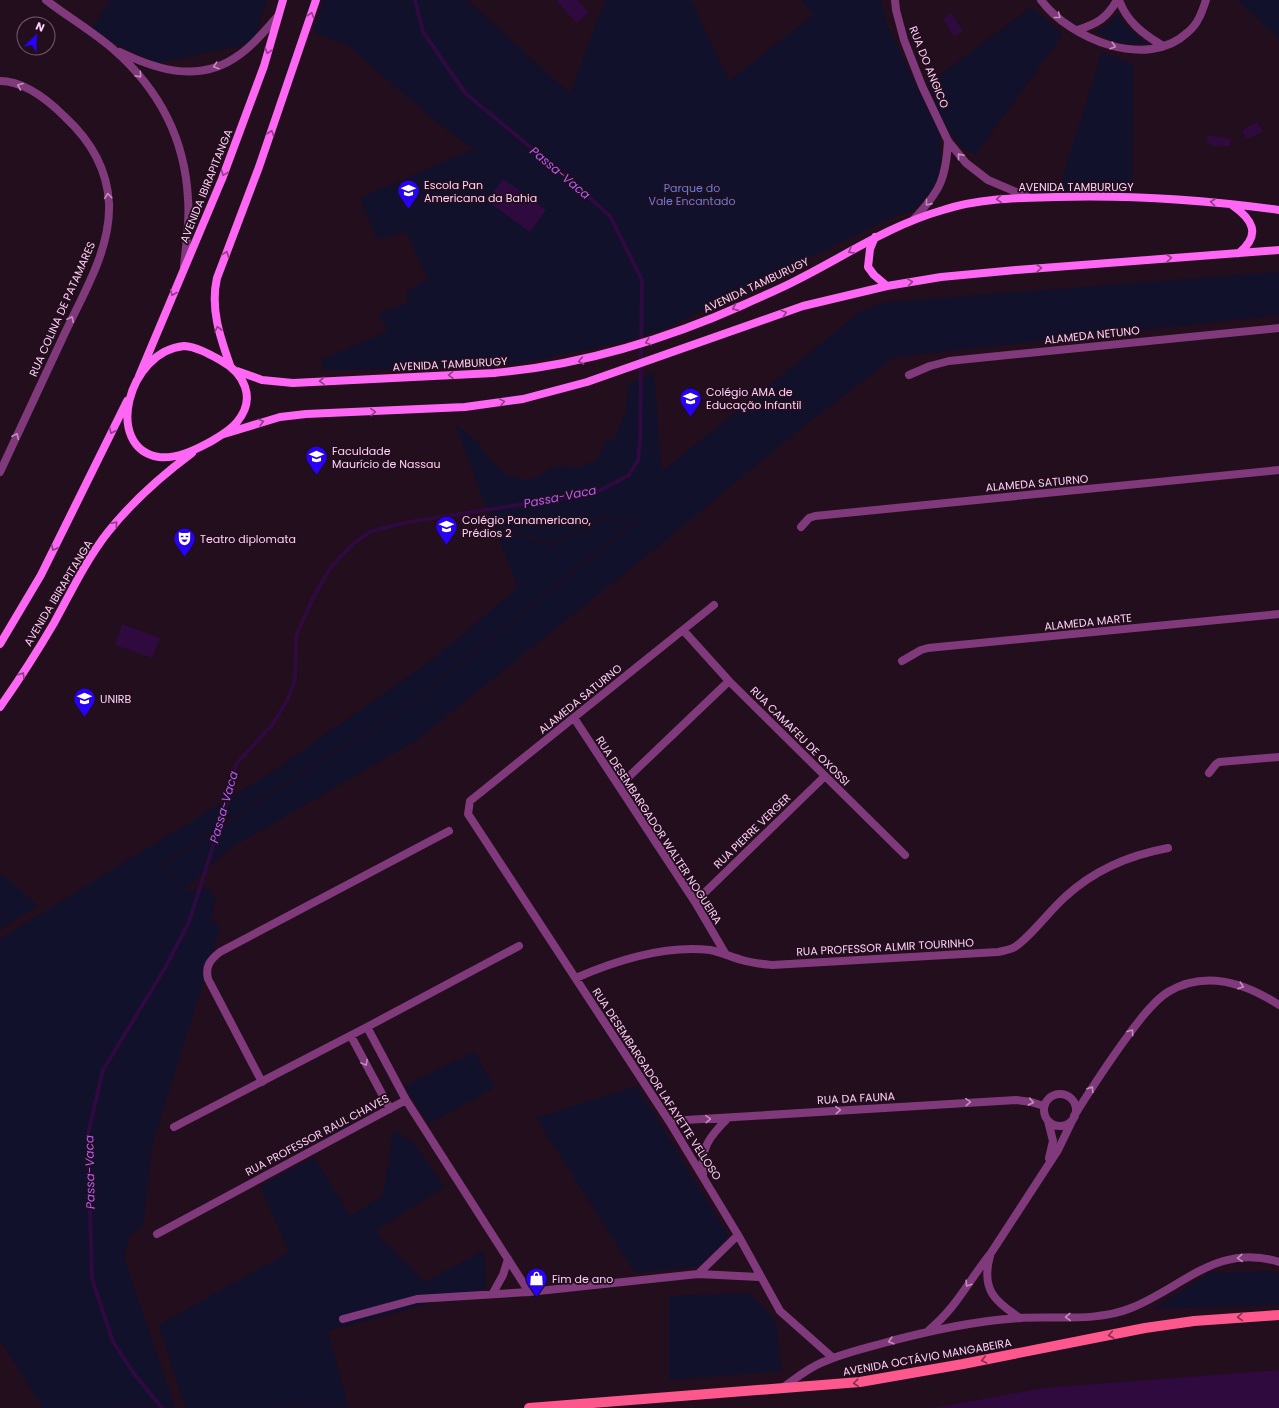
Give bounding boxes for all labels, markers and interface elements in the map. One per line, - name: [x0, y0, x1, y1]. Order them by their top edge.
- one-way arrow: [306, 12, 315, 19]
- one-way arrow: [1053, 12, 1060, 19]
- north arrow: [16, 16, 56, 56]
- text: N: [33, 18, 47, 36]
- street label: RUA DO ANGICO: [905, 23, 953, 111]
- one-way arrow: [1109, 41, 1116, 50]
- one-way arrow: [264, 47, 273, 54]
- one-way arrow: [213, 62, 220, 70]
- one-way arrow: [135, 71, 142, 78]
- one-way arrow: [16, 82, 23, 91]
- street label: AVENIDA IBIRAPITANGA: [176, 126, 236, 245]
- one-way arrow: [267, 129, 275, 136]
- water label: Passa-Vaca: [527, 142, 594, 203]
- one-way arrow: [958, 154, 965, 161]
- one-way arrow: [221, 169, 229, 176]
- place label: Escola Pan Americana da Bahia: [424, 177, 537, 206]
- school or university icon: Escola Pan Americana da Bahia: [395, 178, 421, 211]
- street label: AVENIDA TAMBURUGY: [1018, 179, 1134, 195]
- park label: Parque do Vale Encantado: [648, 180, 736, 209]
- one-way arrow: [104, 193, 113, 199]
- one-way arrow: [996, 194, 1002, 203]
- one-way arrow: [926, 198, 933, 206]
- one-way arrow: [1209, 198, 1216, 207]
- street label: RUA COLINA DE PATAMARES: [25, 239, 99, 379]
- one-way arrow: [848, 246, 855, 253]
- one-way arrow: [221, 251, 229, 258]
- street label: AVENIDA TAMBURUGY: [700, 253, 812, 317]
- one-way arrow: [1166, 254, 1172, 263]
- one-way arrow: [1036, 264, 1042, 273]
- one-way arrow: [907, 278, 913, 287]
- one-way arrow: [170, 289, 178, 296]
- one-way arrow: [731, 304, 738, 312]
- one-way arrow: [780, 309, 787, 317]
- one-way arrow: [66, 315, 74, 323]
- street label: ALAMEDA NETUNO: [1043, 322, 1141, 348]
- one-way arrow: [215, 326, 223, 332]
- one-way arrow: [644, 337, 651, 346]
- street label: AVENIDA TAMBURUGY: [392, 353, 508, 375]
- one-way arrow: [577, 356, 584, 365]
- one-way arrow: [448, 371, 455, 380]
- one-way arrow: [319, 377, 325, 386]
- place label: Colégio AMA de Educação Infantil: [706, 384, 802, 413]
- school or university icon: Colégio AMA de Educação Infantil: [678, 385, 704, 418]
- one-way arrow: [499, 398, 506, 407]
- one-way arrow: [370, 407, 376, 416]
- one-way arrow: [257, 418, 264, 427]
- one-way arrow: [109, 427, 117, 434]
- one-way arrow: [12, 433, 20, 440]
- place label: Faculdade Maurício de Nassau: [332, 443, 440, 472]
- school or university icon: Faculdade Maurício de Nassau: [303, 444, 329, 477]
- street label: ALAMEDA SATURNO: [985, 471, 1089, 495]
- water label: Passa-Vaca: [522, 481, 598, 512]
- place label: Colégio Panamericano, Prédios 2: [462, 512, 591, 541]
- school or university icon: Colégio Panamericano, Prédios 2: [433, 513, 459, 546]
- one-way arrow: [111, 521, 118, 529]
- theatre icon: Teatro diplomata: [172, 526, 198, 559]
- place label: Teatro diplomata: [200, 531, 296, 547]
- street label: AVENIDA IBIRAPITANGA: [20, 536, 96, 649]
- one-way arrow: [51, 543, 59, 551]
- street label: ALAMEDA MARTE: [1043, 609, 1133, 635]
- street label: ALAMEDA SATURNO: [535, 660, 625, 738]
- one-way arrow: [17, 672, 25, 679]
- street label: RUA CAMAFEU DE OXOSSI: [747, 683, 853, 789]
- school or university icon: UNIRB: [72, 686, 98, 719]
- place label: UNIRB: [100, 691, 132, 707]
- street label: RUA DESEMBARGADOR WALTER NOGUEIRA: [592, 733, 726, 928]
- water label: Passa-Vaca: [205, 769, 242, 845]
- street label: RUA PIERRE VERGER: [710, 790, 794, 872]
- street label: RUA PROFESSOR ALMIR TOURINHO: [796, 934, 975, 960]
- one-way arrow: [1238, 981, 1245, 990]
- street label: RUA DESEMBARGADOR LAFAYETTE VELLOSO: [589, 985, 726, 1184]
- one-way arrow: [1126, 1029, 1133, 1036]
- one-way arrow: [360, 1059, 368, 1066]
- one-way arrow: [1086, 1086, 1094, 1093]
- street label: RUA DA FAUNA: [817, 1088, 896, 1108]
- street label: RUA PROFESSOR RAUL CHAVES: [242, 1090, 392, 1180]
- one-way arrow: [965, 1098, 971, 1107]
- one-way arrow: [1027, 1098, 1034, 1106]
- one-way arrow: [835, 1105, 841, 1114]
- one-way arrow: [705, 1114, 711, 1123]
- water label: Passa-Vaca: [80, 1135, 99, 1209]
- one-way arrow: [1237, 1254, 1243, 1262]
- shop icon: Fim de ano: [524, 1266, 550, 1299]
- place label: Fim de ano: [552, 1271, 613, 1287]
- one-way arrow: [966, 1280, 973, 1287]
- one-way arrow: [1065, 1313, 1071, 1321]
- one-way arrow: [1237, 1313, 1243, 1322]
- one-way arrow: [1108, 1330, 1115, 1338]
- street label: AVENIDA OCTÁVIO MANGABEIRA: [841, 1334, 1013, 1380]
- one-way arrow: [888, 1336, 895, 1345]
- one-way arrow: [981, 1356, 987, 1364]
- one-way arrow: [853, 1378, 859, 1387]

